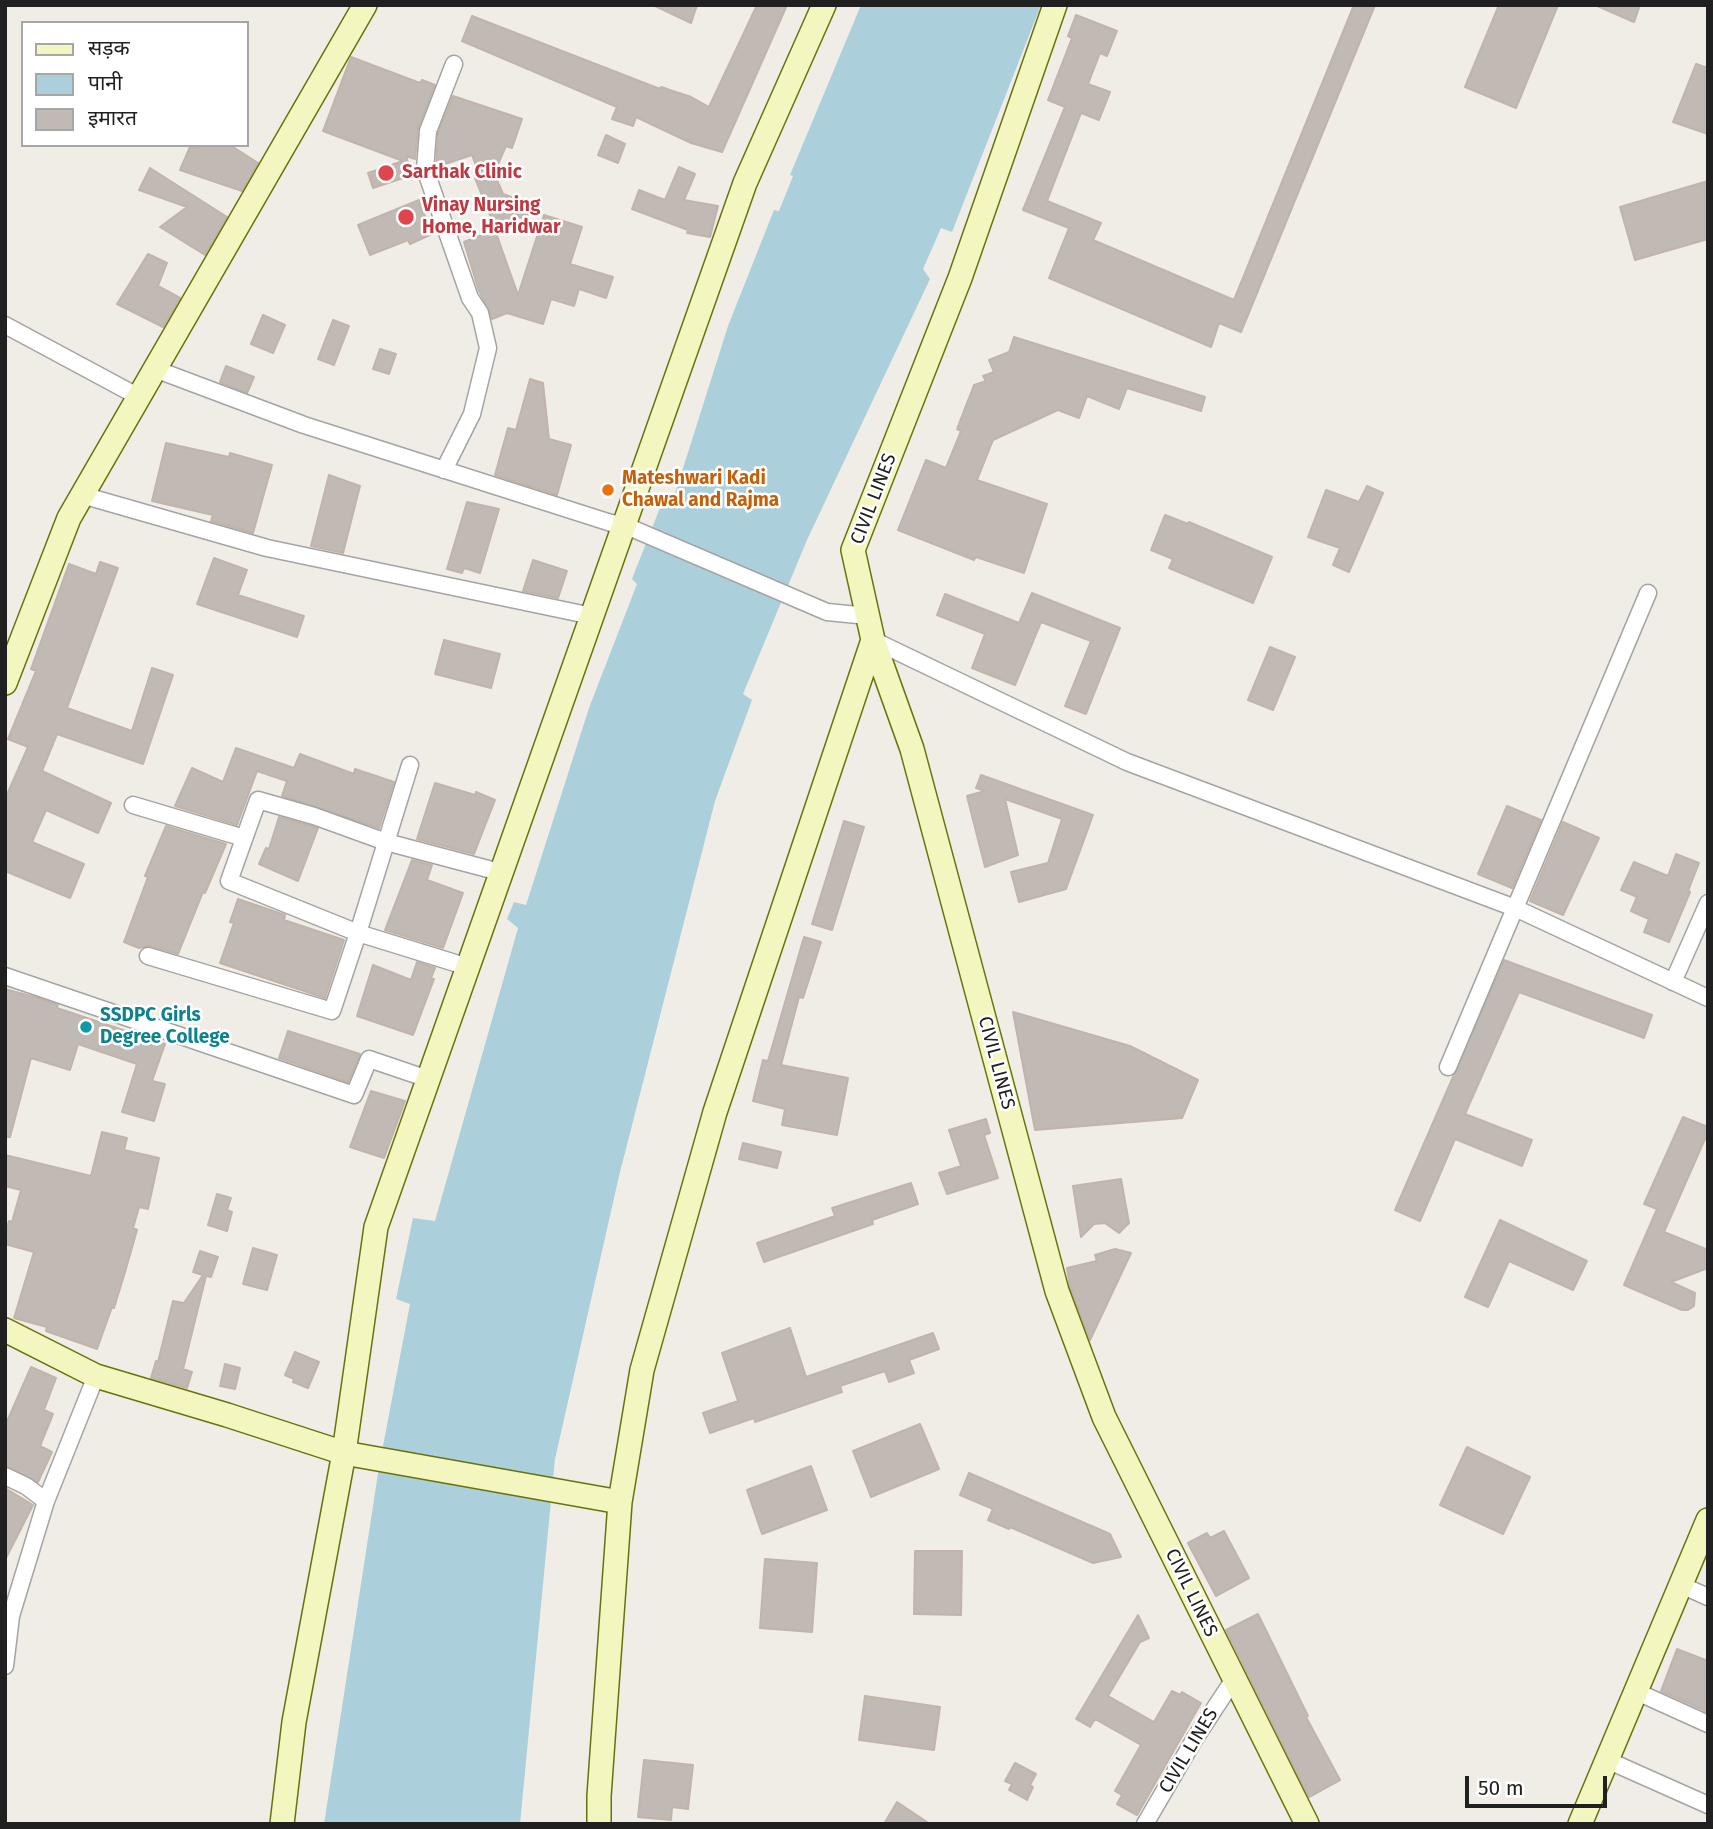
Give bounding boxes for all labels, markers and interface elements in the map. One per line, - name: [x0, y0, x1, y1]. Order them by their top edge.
- legend: [21, 21, 248, 147]
- text: सड़क: [88, 35, 130, 61]
- text: पानी: [88, 70, 122, 96]
- text: इमारत: [88, 105, 137, 131]
- place label: Sarthak Clinic: [402, 162, 522, 184]
- marker: Sarthak Clinic: [376, 163, 396, 183]
- place label: Vinay Nursing Home, Haridwar: [422, 195, 561, 239]
- marker: Vinay Nursing Home, Haridwar: [396, 207, 416, 227]
- street label: CIVIL LINES: [846, 450, 902, 548]
- place label: Mateshwari Kadi Chawal and Rajma: [622, 468, 779, 512]
- marker: Mateshwari Kadi Chawal and Rajma: [600, 482, 616, 498]
- place label: SSDPC Girls Degree College: [100, 1005, 230, 1049]
- street label: CIVIL LINES: [973, 1014, 1019, 1112]
- marker: SSDPC Girls Degree College: [78, 1019, 94, 1035]
- street label: CIVIL LINES: [1160, 1545, 1222, 1641]
- street label: CIVIL LINES: [1155, 1704, 1223, 1798]
- scale bar: [1468, 1762, 1610, 1806]
- text: 50 m: [1478, 1775, 1524, 1801]

